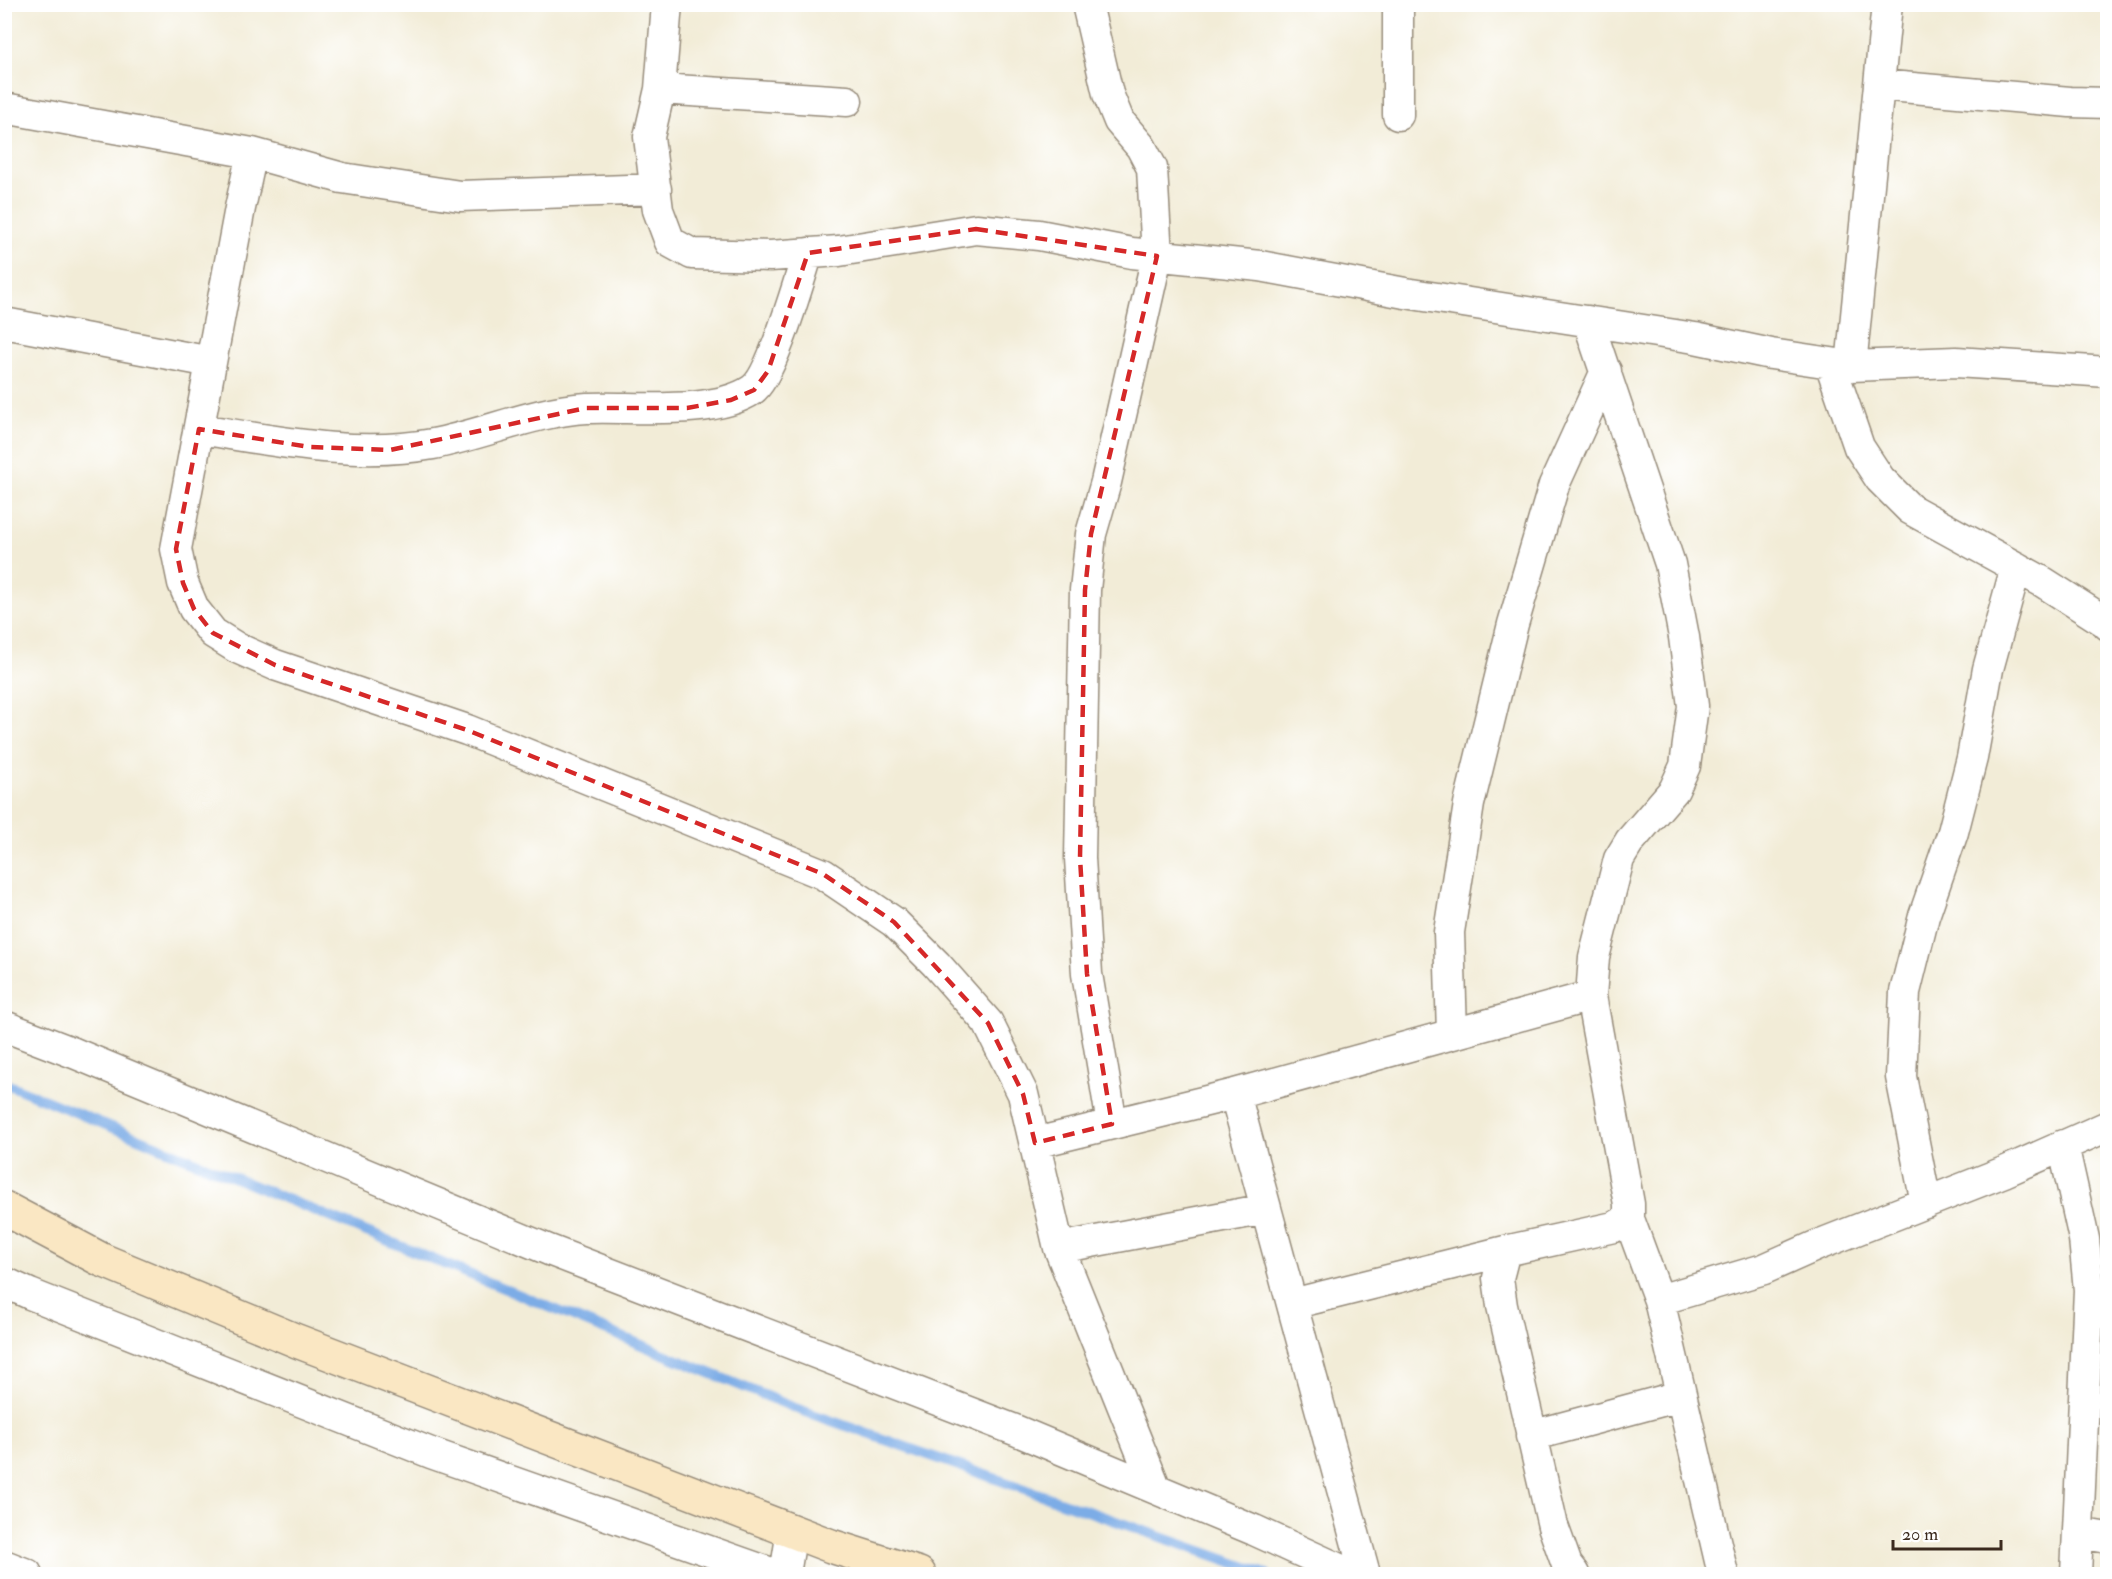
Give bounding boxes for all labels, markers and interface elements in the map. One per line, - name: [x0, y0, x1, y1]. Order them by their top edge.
- scale bar: [1893, 1513, 2001, 1551]
- text: 20 m: [1902, 1523, 1938, 1546]

